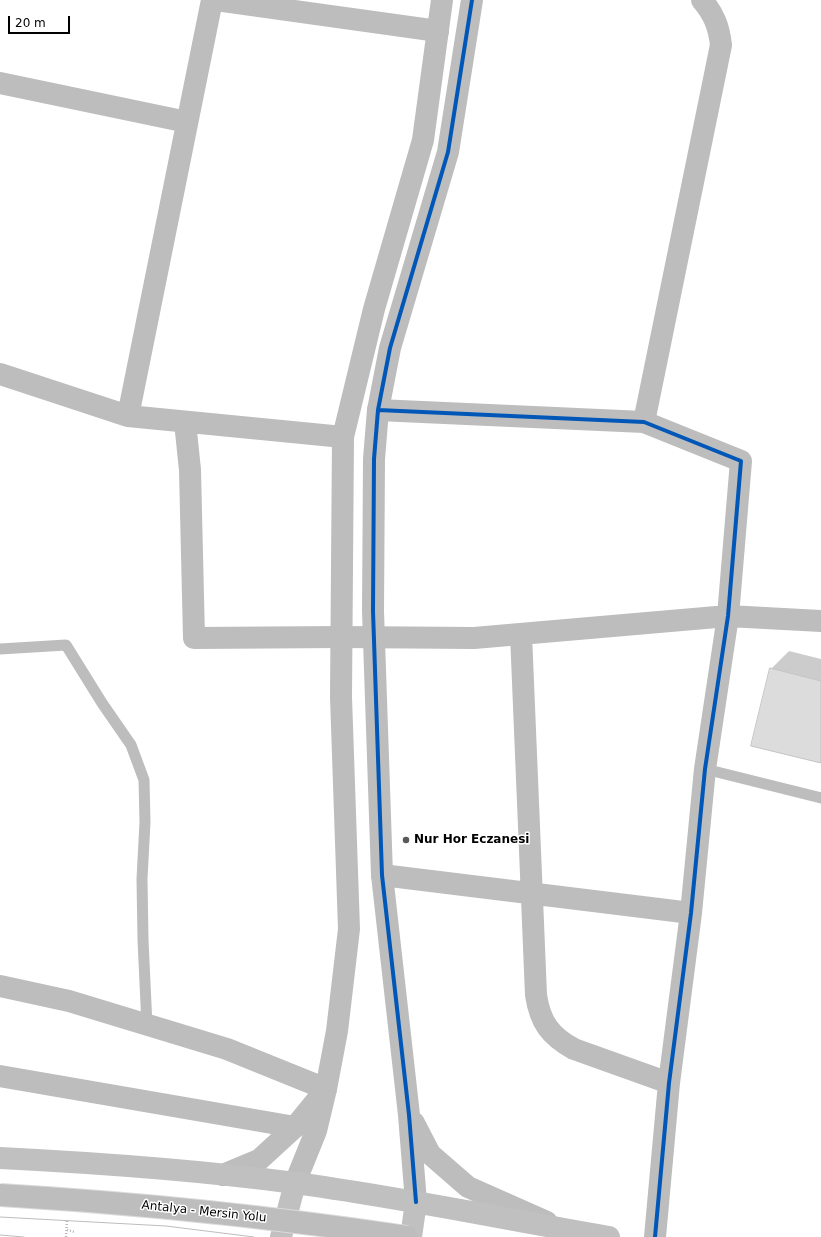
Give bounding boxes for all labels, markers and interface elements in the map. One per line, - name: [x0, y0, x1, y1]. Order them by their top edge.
- scale bar: [10, 8, 72, 34]
- text: 20 m: [15, 16, 46, 30]
- place label: Nur Hor Eczanesi: [414, 833, 529, 847]
- marker: Nur Hor Eczanesi: [401, 835, 411, 845]
- street label: Antalya - Mersin Yolu: [141, 1198, 267, 1226]

